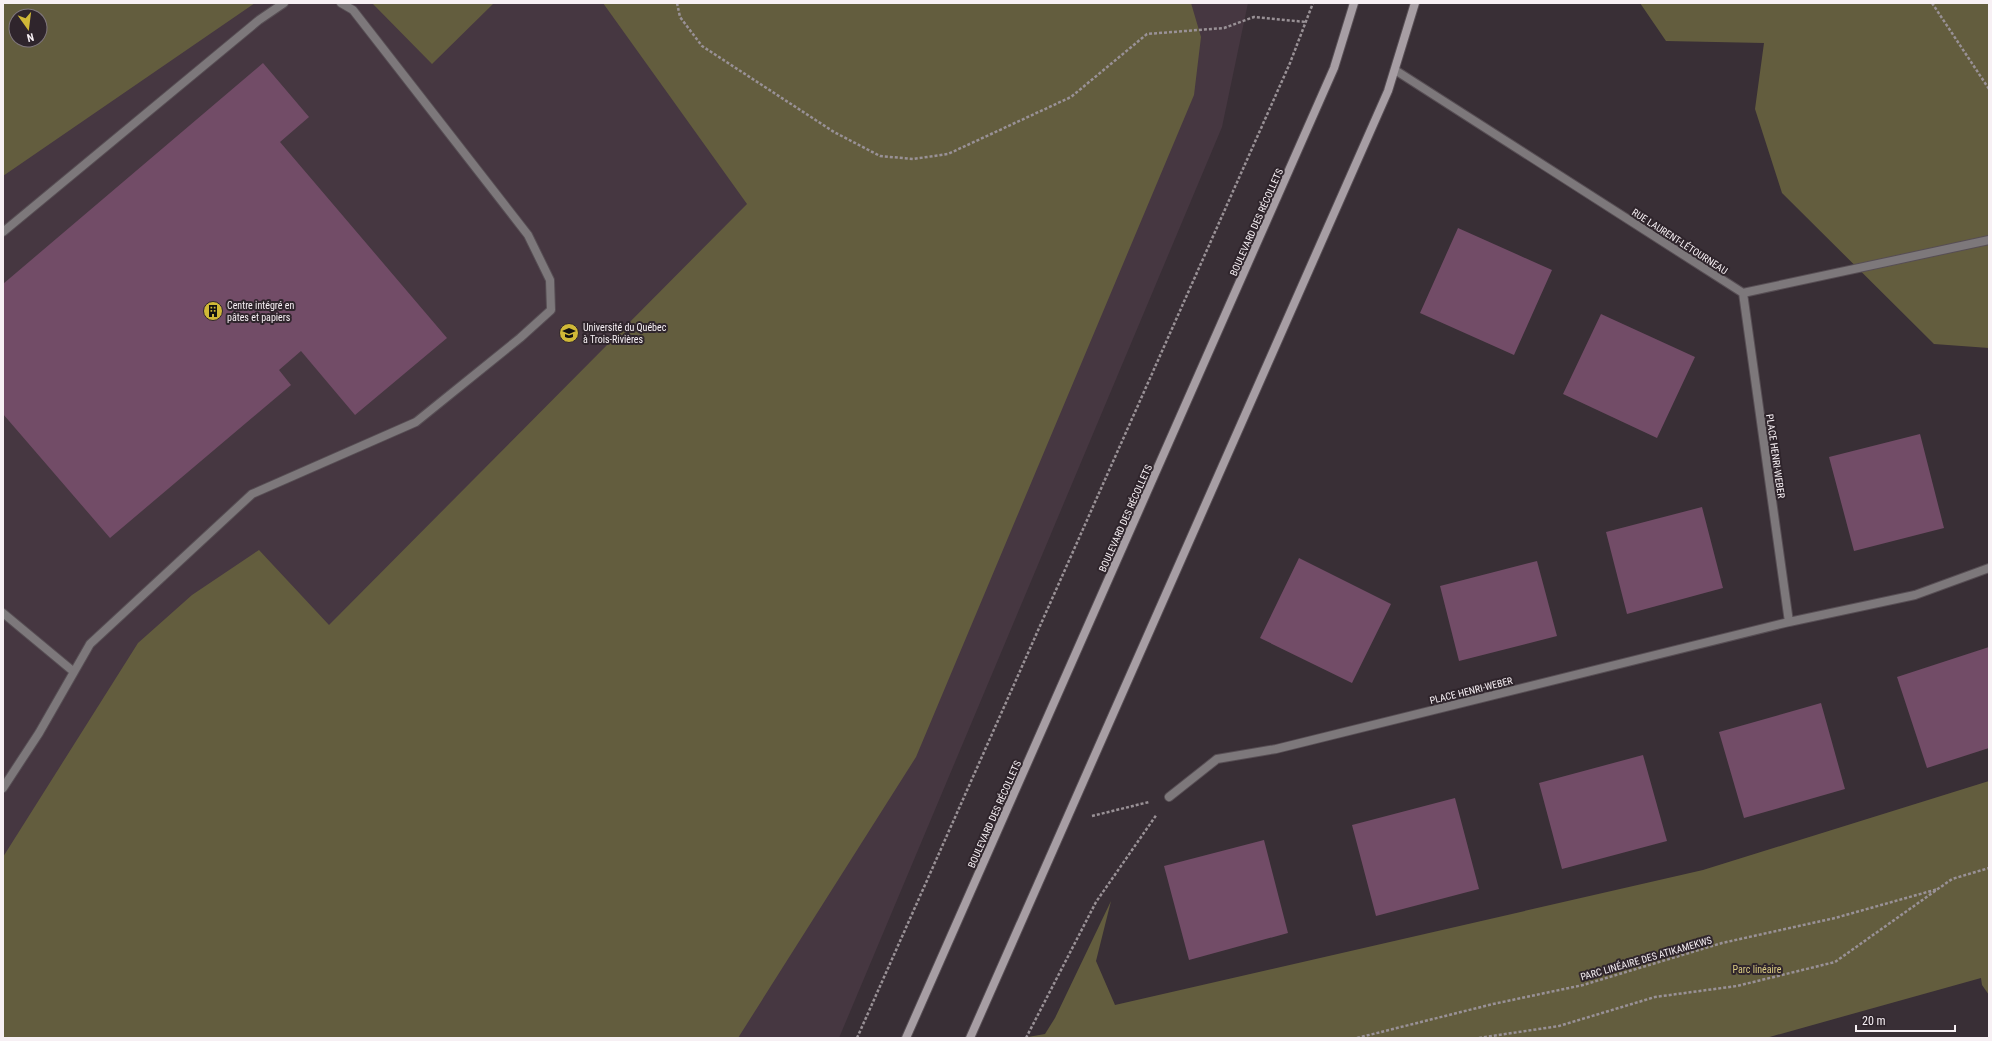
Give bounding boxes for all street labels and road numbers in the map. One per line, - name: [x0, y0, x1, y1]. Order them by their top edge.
- street label: BOULEVARD DES RÉCOLLETS: [1227, 167, 1285, 277]
- street label: RUE LAURENT-LÉTOURNEAU: [1630, 206, 1730, 277]
- street label: PLACE HENRI-WEBER: [1764, 413, 1787, 500]
- street label: BOULEVARD DES RÉCOLLETS: [1096, 463, 1154, 573]
- street label: PLACE HENRI-WEBER: [1429, 675, 1514, 706]
- street label: BOULEVARD DES RÉCOLLETS: [965, 759, 1023, 869]
- street label: PARC LINÉAIRE DES ATIKAMEKWS: [1579, 933, 1713, 983]

